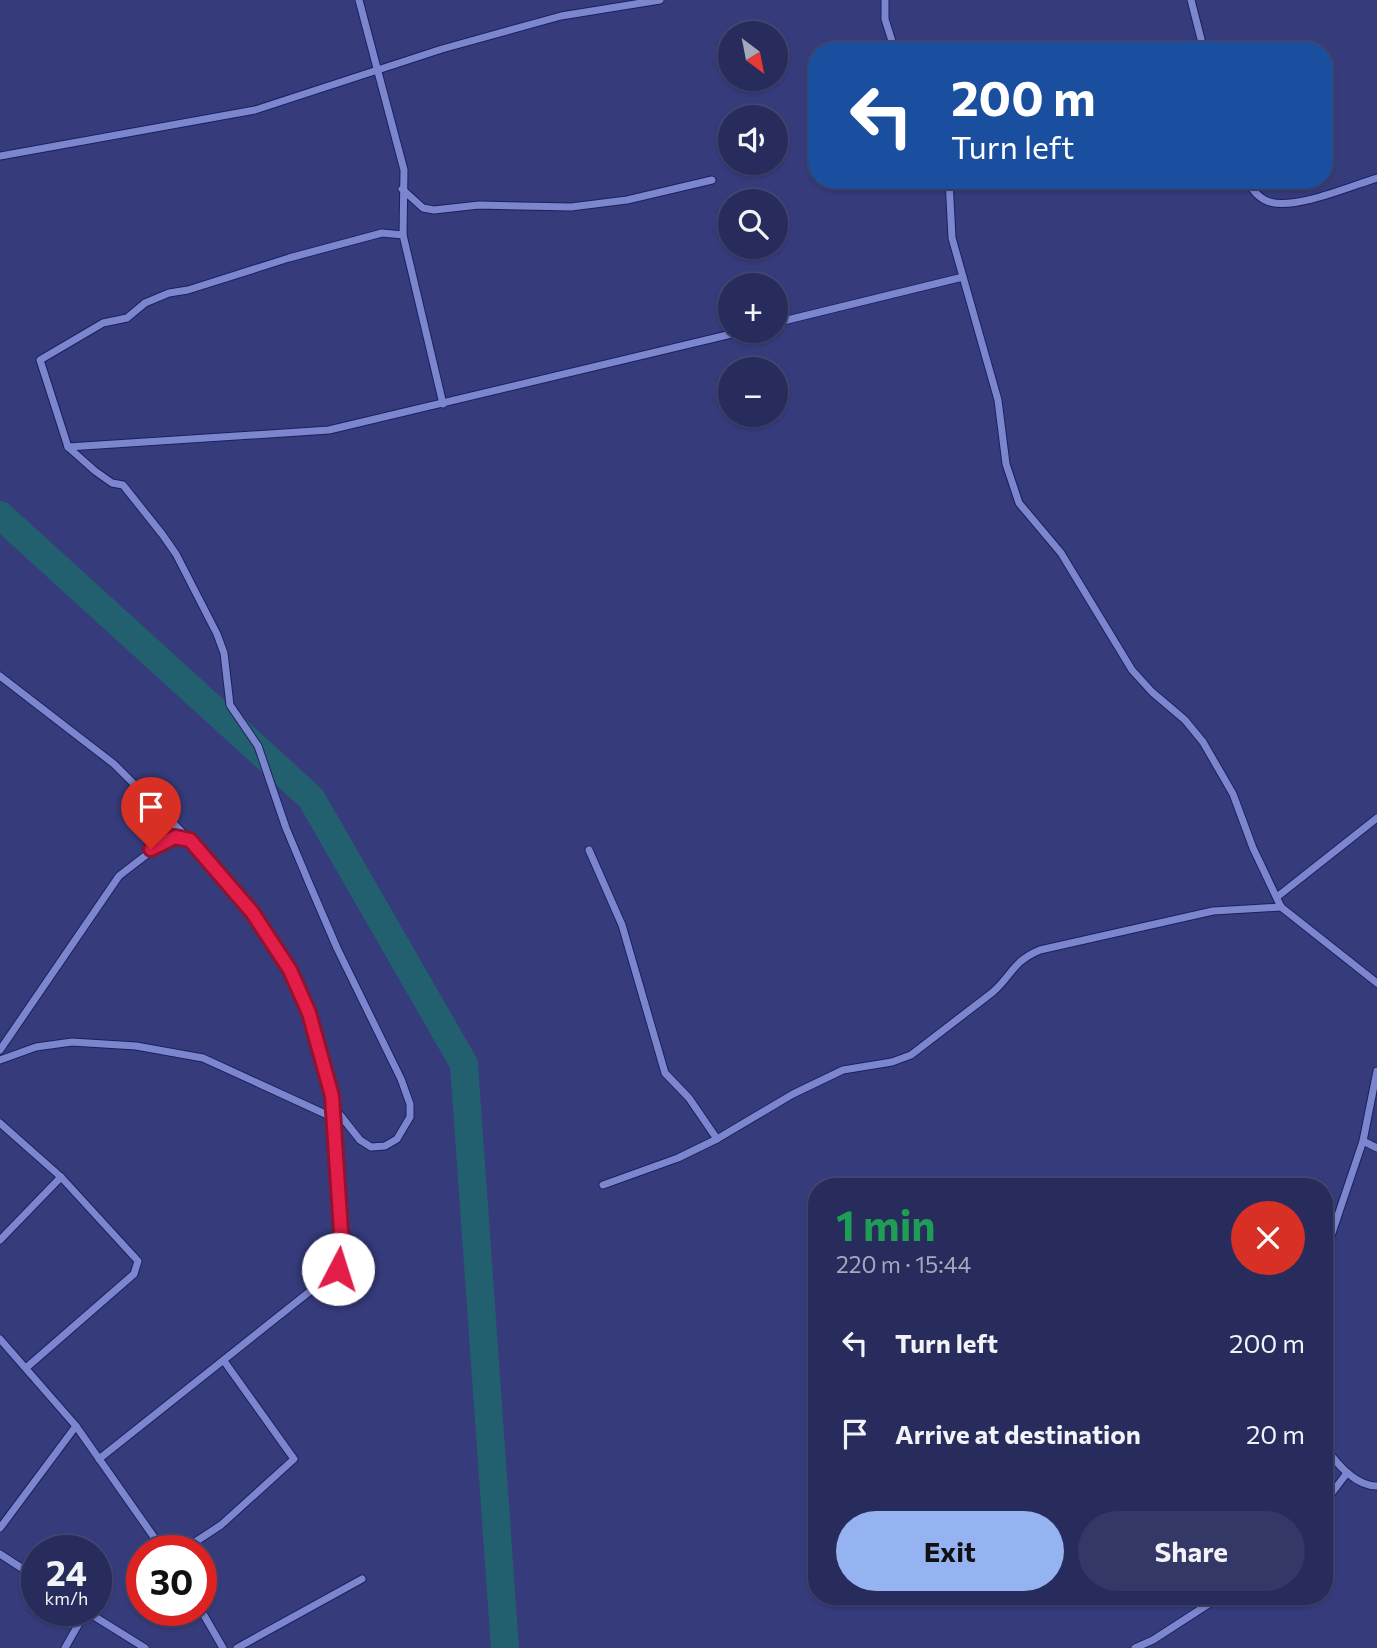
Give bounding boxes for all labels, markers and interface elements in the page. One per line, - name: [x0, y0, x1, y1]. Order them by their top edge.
- north arrow: [718, 21, 788, 91]
- map controls: [718, 21, 788, 427]
- text: 200 m: [951, 66, 1096, 126]
- icon: left: [836, 70, 927, 161]
- button: sound: [718, 105, 788, 175]
- text: Turn left: [951, 126, 1075, 166]
- button: search: [718, 189, 788, 259]
- button: +: [718, 273, 788, 343]
- button: −: [718, 357, 788, 427]
- pin: [121, 777, 181, 849]
- icon: arrive: [132, 788, 170, 826]
- text: 1 min: [836, 1198, 936, 1250]
- button: close: [1231, 1201, 1305, 1275]
- position arrow: [301, 1232, 375, 1306]
- text: 220 m · 15:44: [836, 1250, 971, 1278]
- icon: left: [836, 1324, 874, 1362]
- text: Turn left: [895, 1327, 998, 1358]
- text: 200 m: [1229, 1327, 1305, 1358]
- icon: arrive: [836, 1415, 874, 1453]
- text: Arrive at destination: [895, 1418, 1141, 1449]
- text: 20 m: [1246, 1418, 1305, 1449]
- button: Exit: [836, 1511, 1064, 1591]
- button: Share: [1078, 1511, 1305, 1591]
- speed limit sign: 30: [126, 1535, 217, 1626]
- text: 24: [46, 1550, 87, 1593]
- text: km/h: [45, 1587, 88, 1609]

